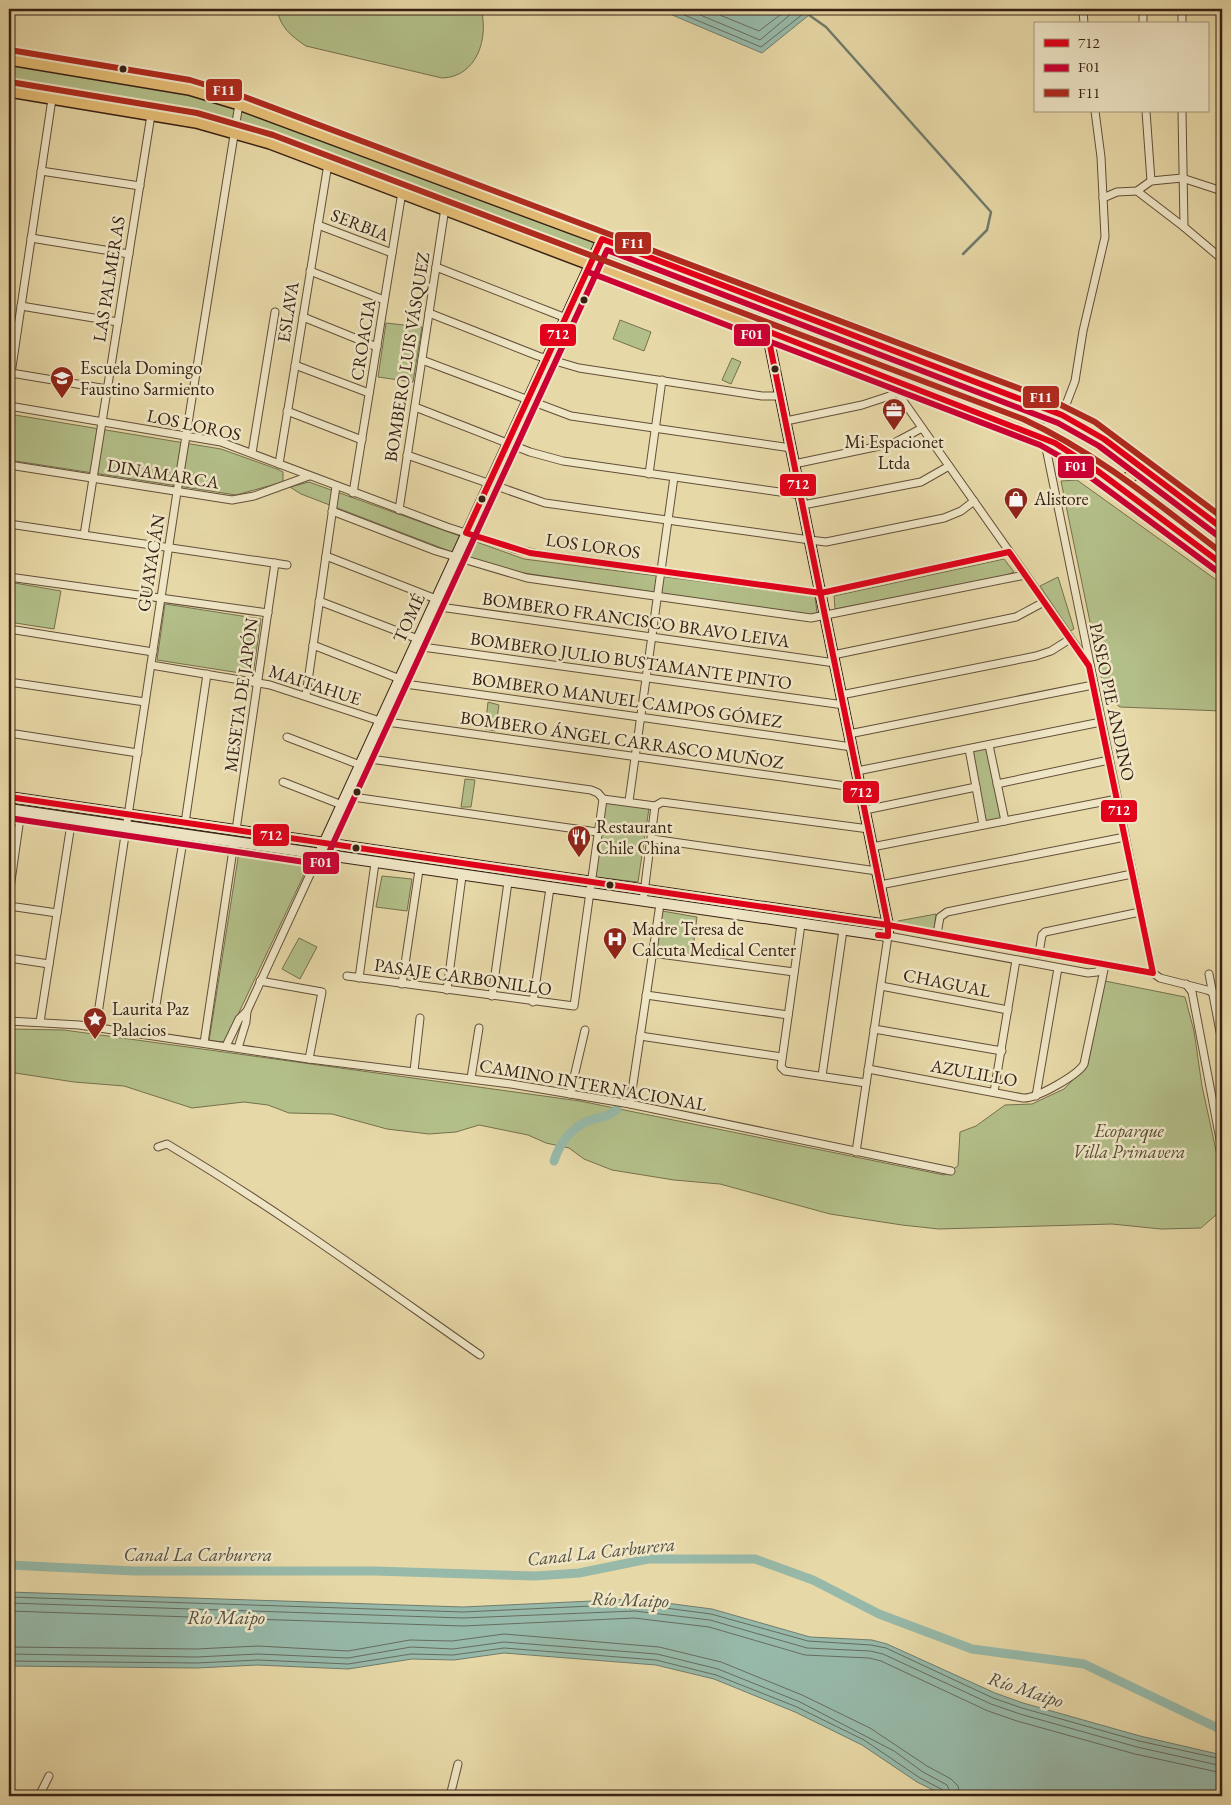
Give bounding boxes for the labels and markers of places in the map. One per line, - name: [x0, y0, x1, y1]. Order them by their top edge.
- unlabelled marker: [118, 64, 128, 74]
- unlabelled marker: [579, 295, 589, 305]
- place label: Escuela Domingo Faustino Sarmiento: [80, 356, 214, 400]
- unlabelled marker: [770, 364, 780, 374]
- school or university icon: Escuela Domingo Faustino Sarmiento: [49, 365, 75, 399]
- office icon: Mi Espacionet Ltda: [881, 397, 907, 431]
- place label: Mi Espacionet Ltda: [844, 430, 944, 474]
- shop icon: Alistore: [1003, 486, 1029, 520]
- place label: Alistore: [1033, 487, 1089, 510]
- unlabelled marker: [477, 494, 487, 504]
- unlabelled marker: [352, 787, 362, 797]
- place label: Restaurant Chile China: [596, 815, 681, 859]
- restaurant icon: Restaurant Chile China: [566, 824, 592, 858]
- unlabelled marker: [351, 843, 361, 853]
- unlabelled marker: [605, 880, 615, 890]
- place label: Madre Teresa de Calcuta Medical Center: [632, 917, 796, 961]
- hospital icon: Madre Teresa de Calcuta Medical Center: [602, 926, 628, 960]
- place label: Laurita Paz Palacios: [112, 997, 189, 1041]
- place icon: Laurita Paz Palacios: [82, 1006, 108, 1040]

